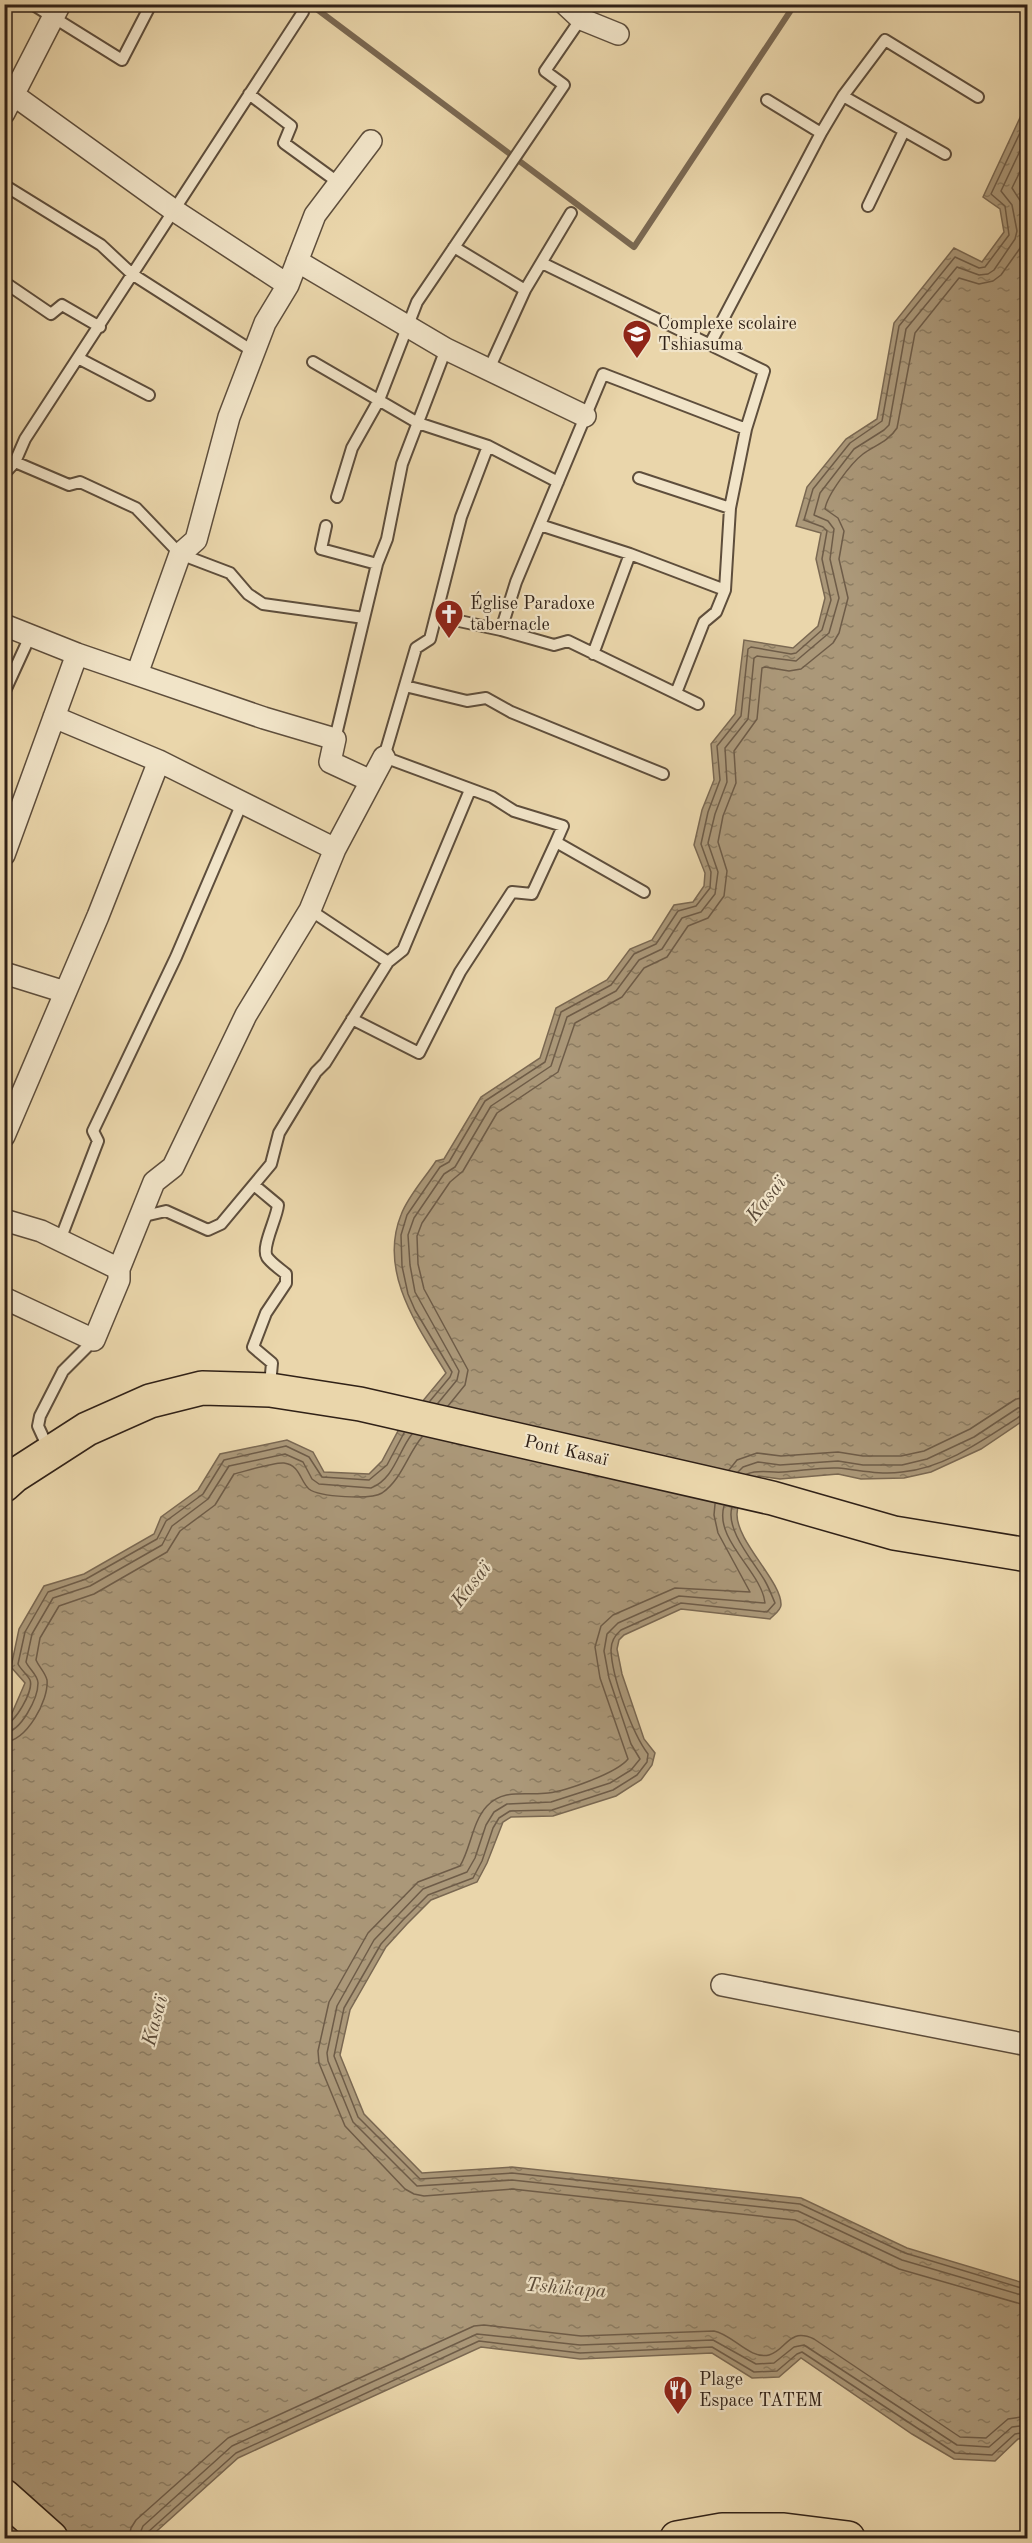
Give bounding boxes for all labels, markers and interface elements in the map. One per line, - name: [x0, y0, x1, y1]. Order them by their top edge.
- place label: Complexe scolaire Tshiasuma: [658, 315, 797, 354]
- school or university icon: Complexe scolaire Tshiasuma: [621, 318, 653, 360]
- place label: Église Paradoxe tabernacle: [470, 591, 595, 634]
- church icon: Église Paradoxe tabernacle: [433, 598, 465, 640]
- water label: Kasaï: [743, 1172, 792, 1227]
- street label: Pont Kasaï: [522, 1433, 610, 1469]
- water label: Kasaï: [448, 1557, 497, 1612]
- water label: Kasaï: [139, 1992, 173, 2049]
- water label: Tshikapa: [525, 2276, 608, 2303]
- place label: Plage Espace TATEM: [699, 2371, 823, 2410]
- restaurant icon: Plage Espace TATEM: [662, 2374, 694, 2416]

